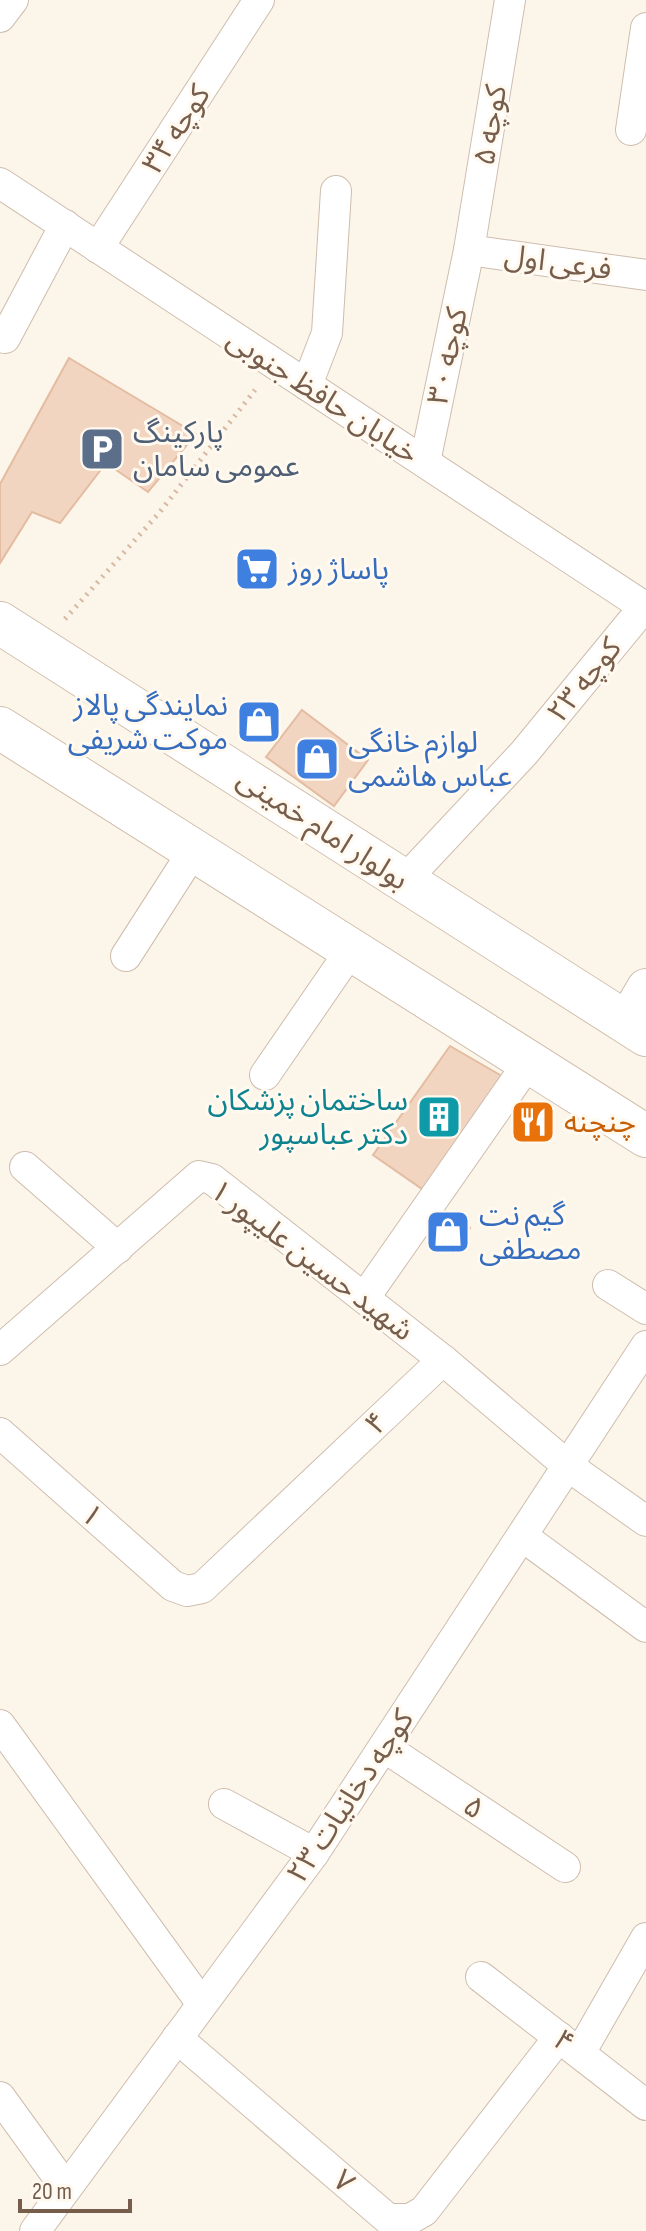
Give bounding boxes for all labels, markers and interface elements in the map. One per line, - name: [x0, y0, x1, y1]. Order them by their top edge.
- street label: کوچه ۳۴: [135, 78, 219, 180]
- street label: کوچه ۵: [467, 82, 515, 168]
- street label: فرعی اول: [502, 238, 614, 288]
- street label: کوچه ۳۰: [420, 304, 476, 408]
- street label: خیابان حافظ جنوبی: [220, 321, 425, 472]
- place label: پارکینگ عمومی سامان: [133, 415, 299, 485]
- parking icon: پارکینگ عمومی سامان: [78, 425, 126, 473]
- supermarket icon: پاساژ روز: [233, 545, 281, 593]
- place label: پاساژ روز: [287, 552, 389, 588]
- street label: کوچه ۲۳: [540, 631, 630, 730]
- place label: نمایندگی پالاز موکت شریفی: [68, 688, 228, 758]
- shop icon: نمایندگی پالاز موکت شریفی: [235, 698, 283, 746]
- place label: لوازم خانگی عباس هاشمی: [348, 725, 512, 795]
- shop icon: لوازم خانگی عباس هاشمی: [293, 735, 341, 783]
- street label: بولوار امام خمینی: [229, 761, 415, 901]
- place label: ساختمان پزشکان دکتر عباسپور: [208, 1083, 408, 1153]
- building icon: ساختمان پزشکان دکتر عباسپور: [415, 1093, 463, 1141]
- restaurant icon: چنچنه: [509, 1098, 557, 1146]
- place label: چنچنه: [564, 1105, 636, 1141]
- street label: شهید حسین علیپور ۱: [202, 1173, 420, 1349]
- place label: گیم نت مصطفی: [479, 1198, 581, 1268]
- shop icon: گیم نت مصطفی: [424, 1208, 472, 1256]
- street label: ۴: [358, 1405, 395, 1443]
- street label: ۱: [73, 1497, 110, 1535]
- street label: کوچه دخانیات ۲۳: [280, 1703, 422, 1890]
- street label: ۵: [456, 1788, 491, 1828]
- street label: ۴: [546, 2022, 581, 2061]
- scale bar: [20, 2163, 130, 2213]
- street label: ۷: [325, 2163, 362, 2201]
- text: 20 m: [32, 2177, 72, 2206]

